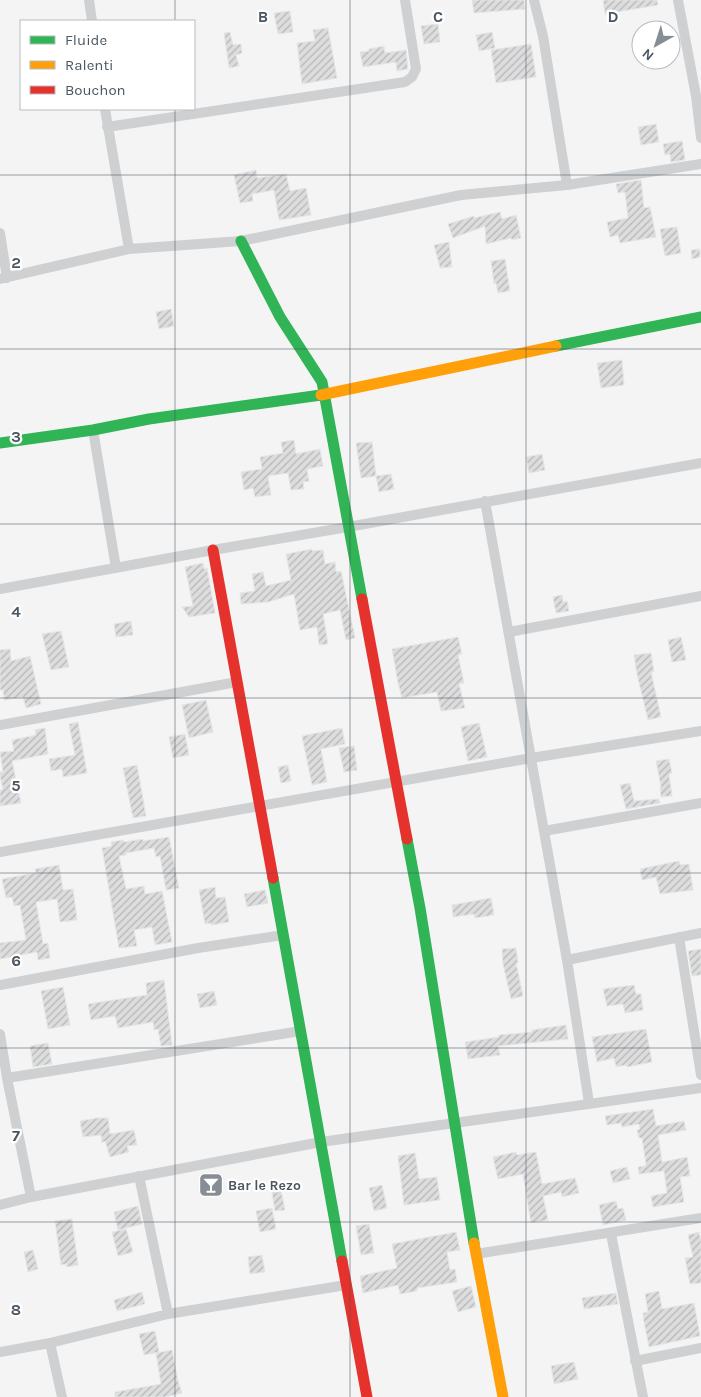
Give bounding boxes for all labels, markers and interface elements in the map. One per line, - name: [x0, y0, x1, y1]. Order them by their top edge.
- text: B: [258, 7, 268, 26]
- text: C: [433, 7, 443, 26]
- text: D: [608, 7, 619, 26]
- legend: [20, 20, 195, 110]
- north arrow: [631, 20, 681, 70]
- text: Fluide: [65, 31, 107, 49]
- text: N: [639, 45, 657, 64]
- text: Ralenti: [65, 56, 114, 74]
- text: Bouchon: [65, 81, 126, 99]
- text: 2: [11, 253, 21, 272]
- text: 3: [11, 427, 21, 446]
- text: 4: [11, 602, 21, 621]
- text: 5: [11, 776, 21, 795]
- text: 6: [11, 951, 21, 970]
- text: 7: [12, 1126, 20, 1145]
- bar icon: Bar le Rezo: [198, 1172, 224, 1198]
- place label: Bar le Rezo: [228, 1177, 301, 1194]
- text: 8: [11, 1300, 21, 1319]

